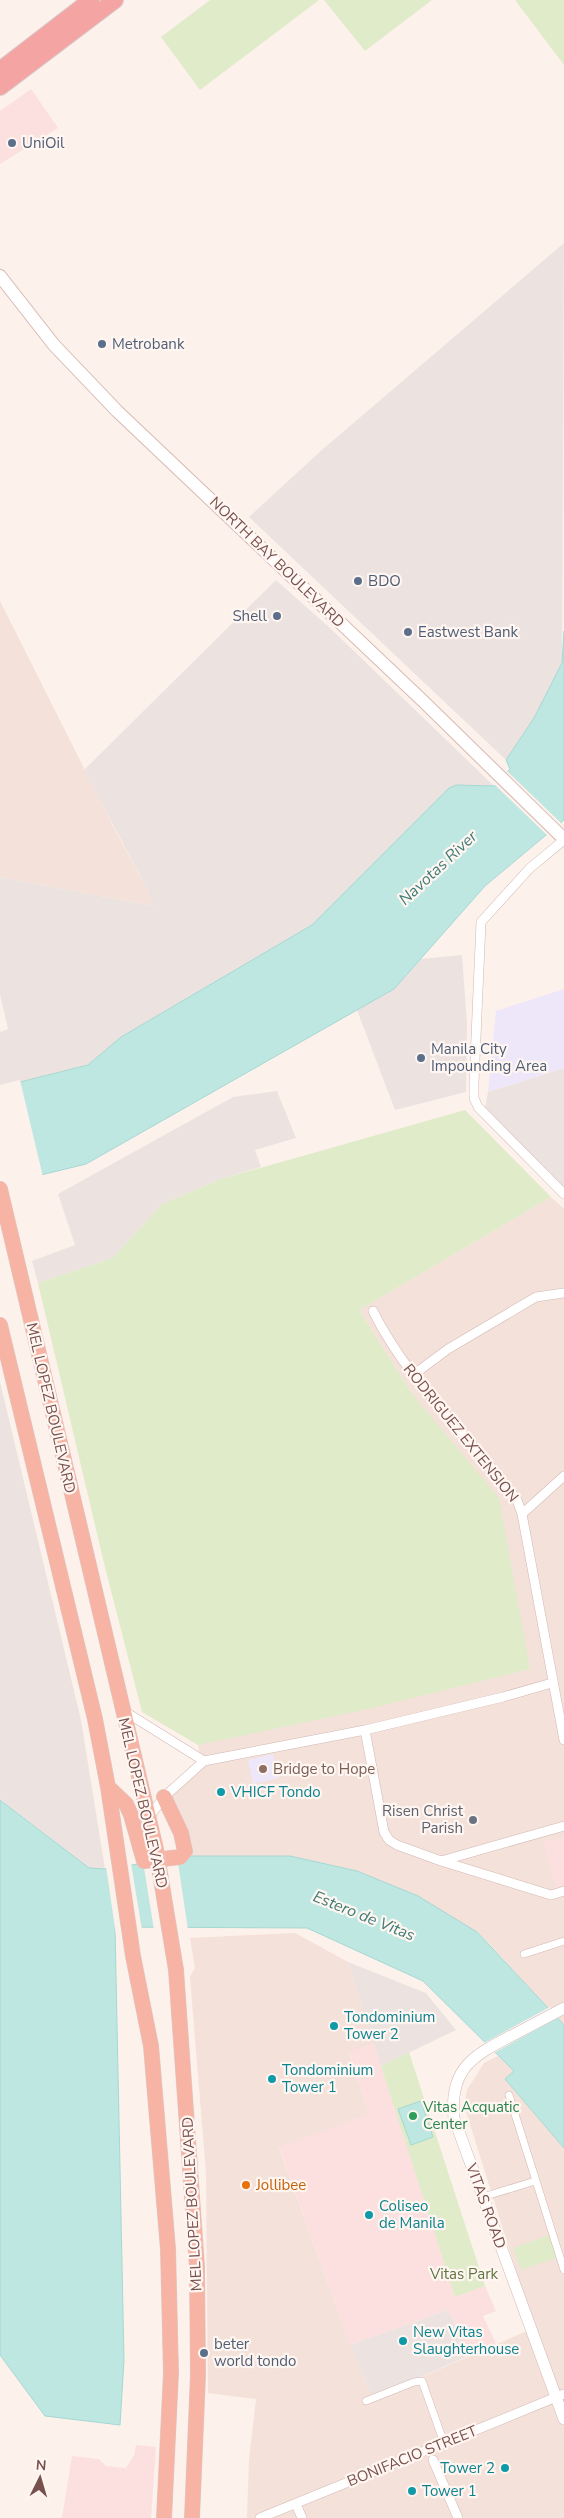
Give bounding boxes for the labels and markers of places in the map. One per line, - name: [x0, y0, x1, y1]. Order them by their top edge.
- place label: UniOil: [22, 133, 65, 153]
- marker: UniOil: [6, 137, 18, 149]
- place label: Metrobank: [112, 334, 185, 354]
- marker: Metrobank: [96, 338, 108, 350]
- place label: BDO: [368, 571, 401, 591]
- marker: BDO: [352, 575, 364, 587]
- place label: Shell: [232, 606, 268, 626]
- marker: Shell: [271, 610, 283, 622]
- place label: Eastwest Bank: [418, 622, 518, 642]
- marker: Eastwest Bank: [402, 626, 414, 638]
- place label: Manila City Impounding Area: [431, 1039, 547, 1076]
- marker: Manila City Impounding Area: [415, 1052, 427, 1064]
- place label: Bridge to Hope: [273, 1759, 375, 1779]
- marker: Bridge to Hope: [257, 1763, 269, 1775]
- place label: VHICF Tondo: [230, 1782, 321, 1802]
- marker: VHICF Tondo: [215, 1786, 227, 1798]
- place label: Risen Christ Parish: [382, 1801, 464, 1838]
- marker: Risen Christ Parish: [467, 1814, 479, 1826]
- place label: Tondominium Tower 2: [344, 2007, 435, 2044]
- marker: Tondominium Tower 2: [328, 2020, 340, 2032]
- place label: Tondominium Tower 1: [282, 2060, 373, 2097]
- marker: Tondominium Tower 1: [266, 2073, 278, 2085]
- place label: Vitas Acquatic Center: [422, 2097, 520, 2134]
- marker: Vitas Acquatic Center: [407, 2110, 419, 2122]
- place label: Jollibee: [255, 2175, 306, 2195]
- marker: Jollibee: [240, 2179, 252, 2191]
- place label: Coliseo de Manila: [379, 2196, 445, 2233]
- marker: Coliseo de Manila: [363, 2209, 375, 2221]
- place label: New Vitas Slaughterhouse: [413, 2322, 519, 2359]
- place label: beter world tondo: [214, 2334, 296, 2371]
- marker: New Vitas Slaughterhouse: [397, 2335, 409, 2347]
- marker: beter world tondo: [198, 2347, 210, 2359]
- place label: Tower 2: [440, 2458, 495, 2478]
- marker: Tower 2: [499, 2462, 511, 2474]
- place label: Tower 1: [422, 2481, 477, 2501]
- marker: Tower 1: [406, 2485, 418, 2497]

